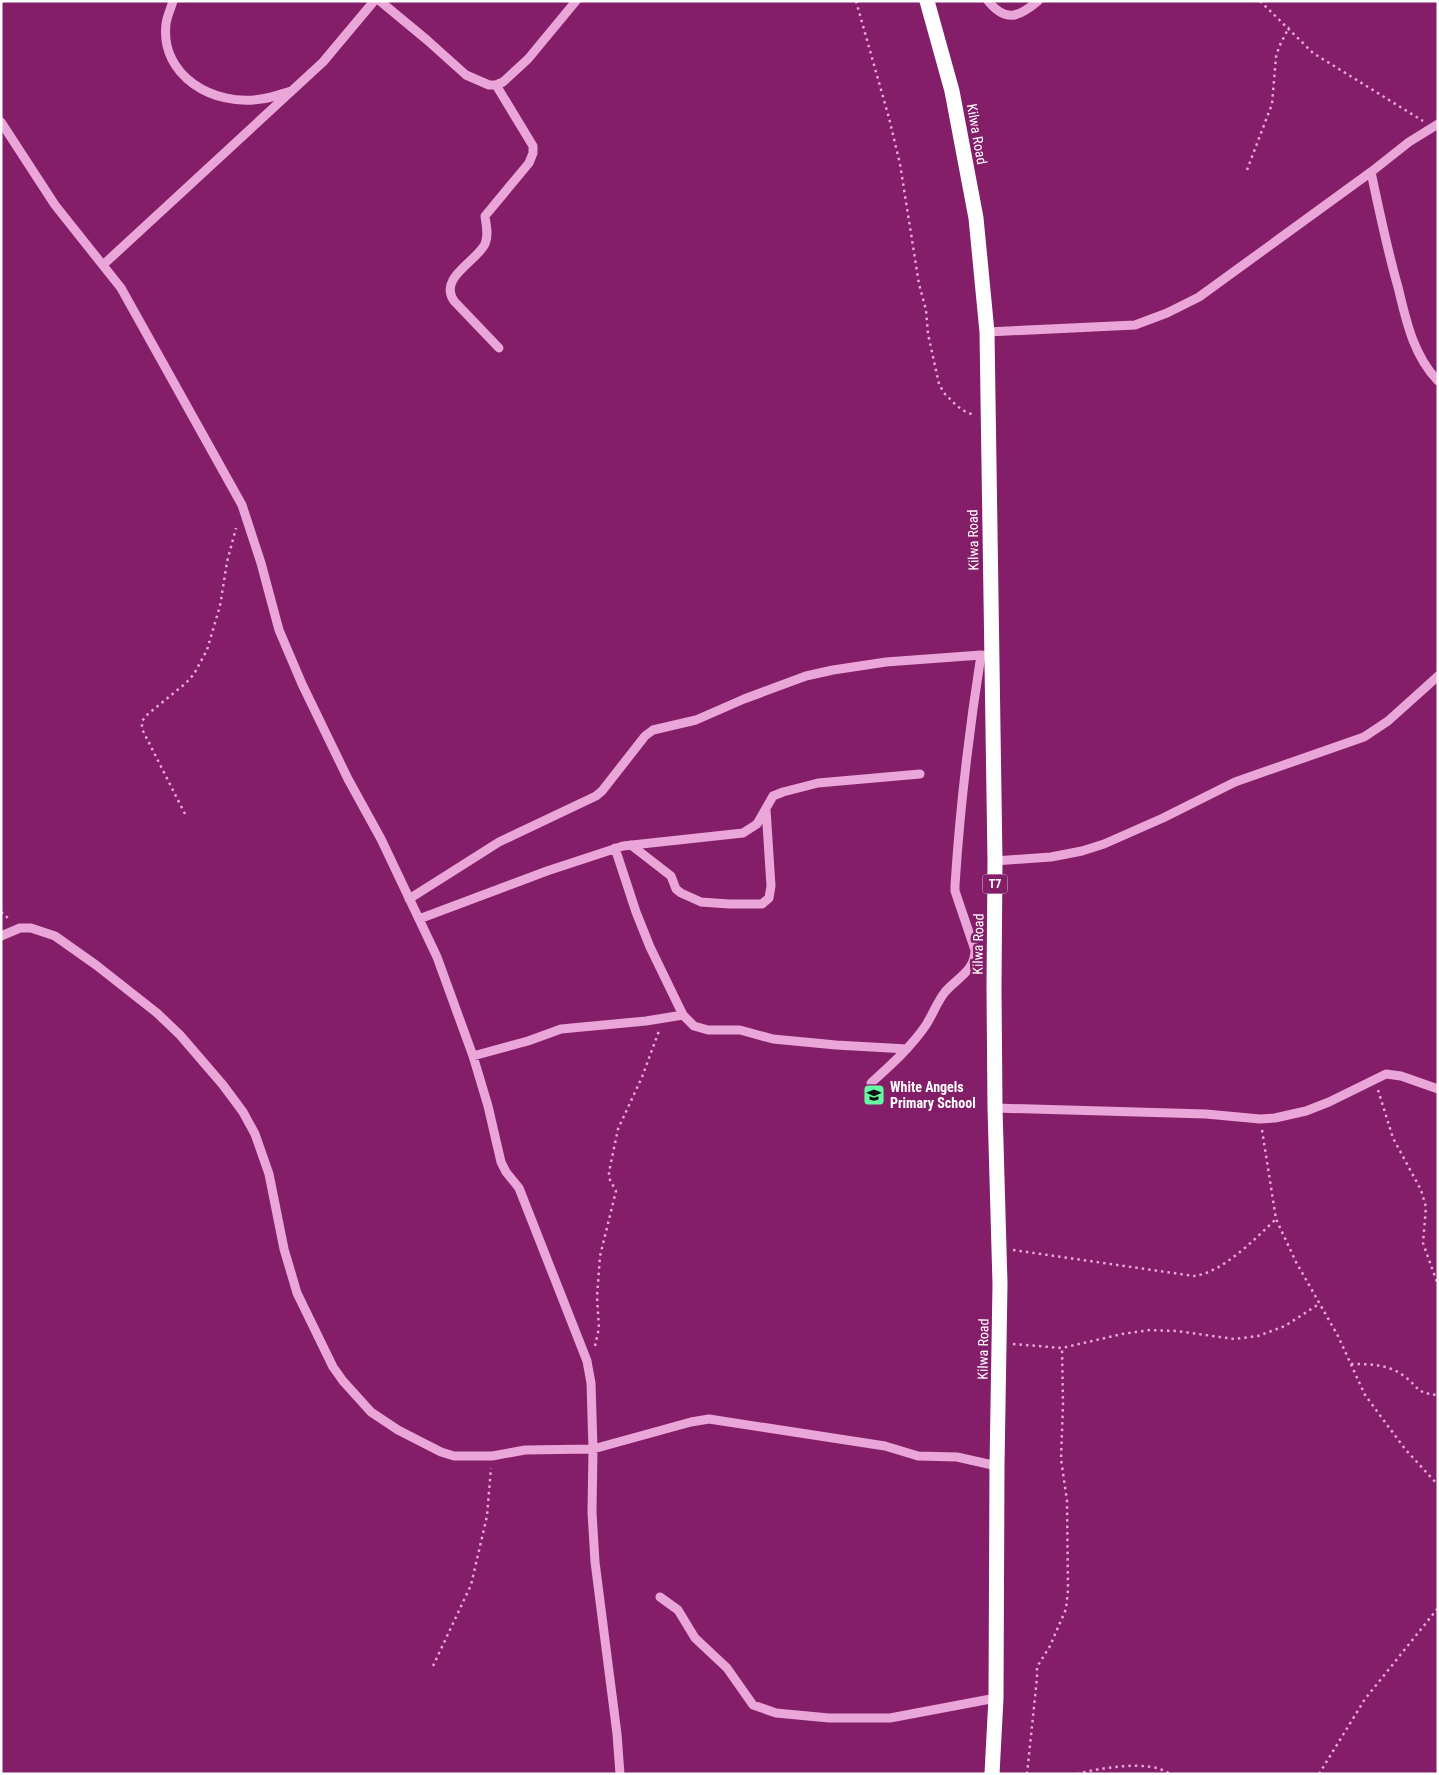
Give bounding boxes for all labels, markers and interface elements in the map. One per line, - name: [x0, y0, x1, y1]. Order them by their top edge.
- street label: Kilwa Road: [964, 102, 990, 166]
- street label: Kilwa Road: [964, 509, 982, 571]
- road number: T7: [982, 874, 1008, 894]
- street label: Kilwa Road: [969, 913, 987, 975]
- place label: White Angels Primary School: [890, 1079, 976, 1111]
- school or university icon: White Angels Primary School: [862, 1083, 886, 1107]
- street label: Kilwa Road: [974, 1318, 992, 1380]

